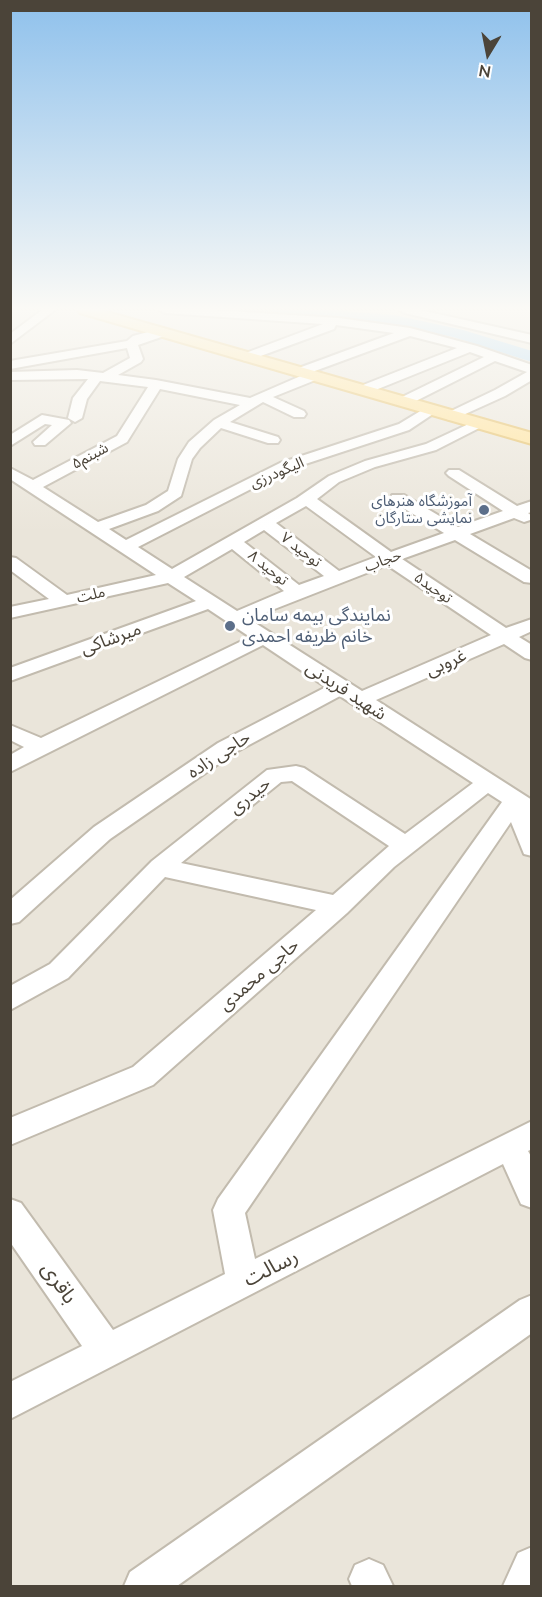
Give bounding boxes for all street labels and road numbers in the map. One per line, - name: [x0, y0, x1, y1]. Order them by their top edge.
- street label: شبنم۵: [69, 439, 111, 473]
- street label: الیگودرزی: [247, 454, 307, 492]
- street label: توحید ۷: [277, 529, 325, 571]
- street label: توحید ۸: [244, 546, 292, 590]
- street label: حجاب: [362, 546, 404, 576]
- street label: توحید۵: [410, 568, 456, 608]
- street label: ملت: [75, 583, 107, 607]
- street label: میرشاکی: [78, 618, 144, 660]
- street label: غروبی: [422, 645, 470, 681]
- street label: شهید فریدنی: [302, 657, 390, 725]
- street label: حاجی زاده: [183, 727, 255, 783]
- street label: حیدری: [225, 773, 275, 819]
- street label: حاجی محمدی: [215, 934, 303, 1016]
- street label: رسالت: [239, 1244, 303, 1292]
- street label: باقری: [36, 1257, 82, 1309]

